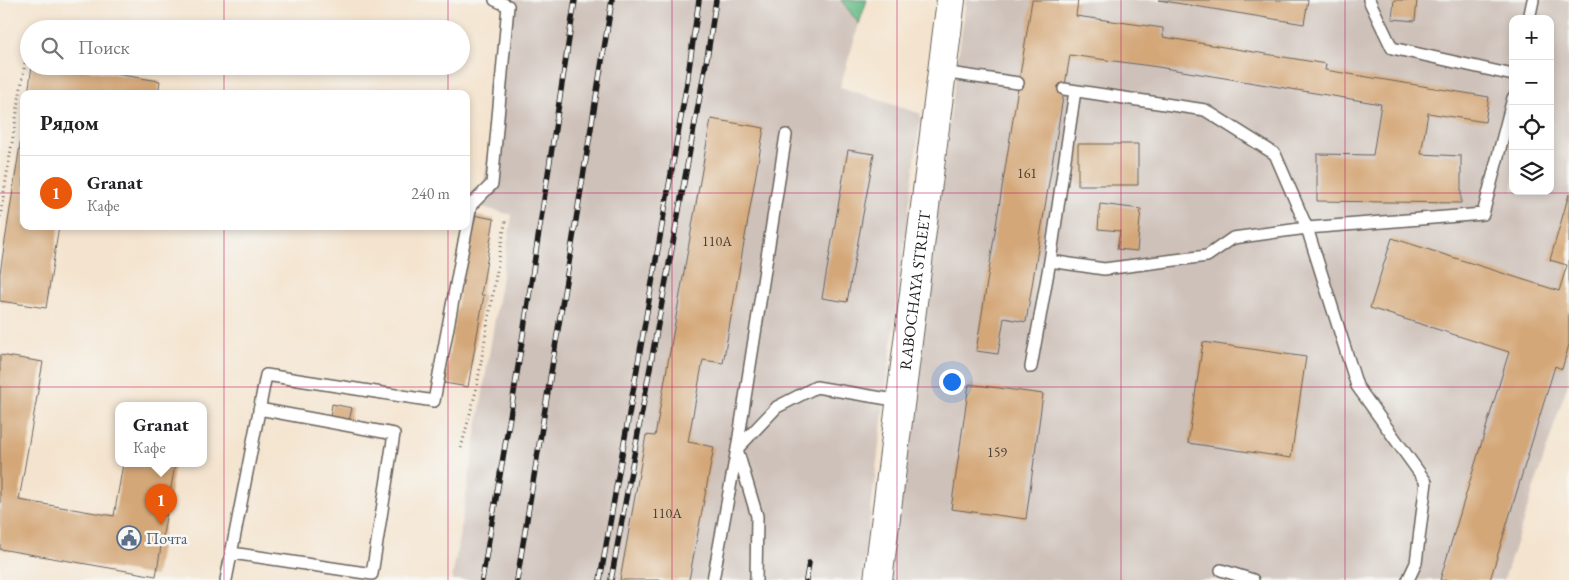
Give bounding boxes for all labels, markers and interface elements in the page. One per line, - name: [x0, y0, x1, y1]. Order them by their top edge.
- map controls: [1509, 15, 1554, 195]
- button: +: [1509, 15, 1554, 60]
- search box: [20, 20, 470, 75]
- icon: search: [38, 34, 66, 62]
- text: Поиск: [78, 35, 130, 60]
- button: −: [1509, 60, 1554, 105]
- button: locate: [1509, 105, 1554, 150]
- text: Рядом: [40, 109, 99, 136]
- button: layers: [1509, 150, 1554, 195]
- house number: 161: [1017, 164, 1037, 182]
- text: Granat: [87, 170, 143, 195]
- text: 1: [52, 183, 60, 204]
- text: 240 m: [411, 183, 450, 204]
- text: Кафе: [87, 195, 120, 216]
- street label: RABOCHAYA STREET: [894, 209, 935, 371]
- house number: 110А: [702, 232, 732, 250]
- your location: [939, 369, 965, 395]
- popup: [115, 402, 207, 467]
- text: Granat: [133, 412, 189, 437]
- text: Кафе: [133, 437, 166, 458]
- house number: 159: [987, 443, 1007, 461]
- pin: 1: [145, 484, 177, 525]
- house number: 110А: [652, 504, 682, 522]
- public building icon: Почта: [116, 525, 142, 551]
- place label: Почта: [146, 528, 188, 549]

